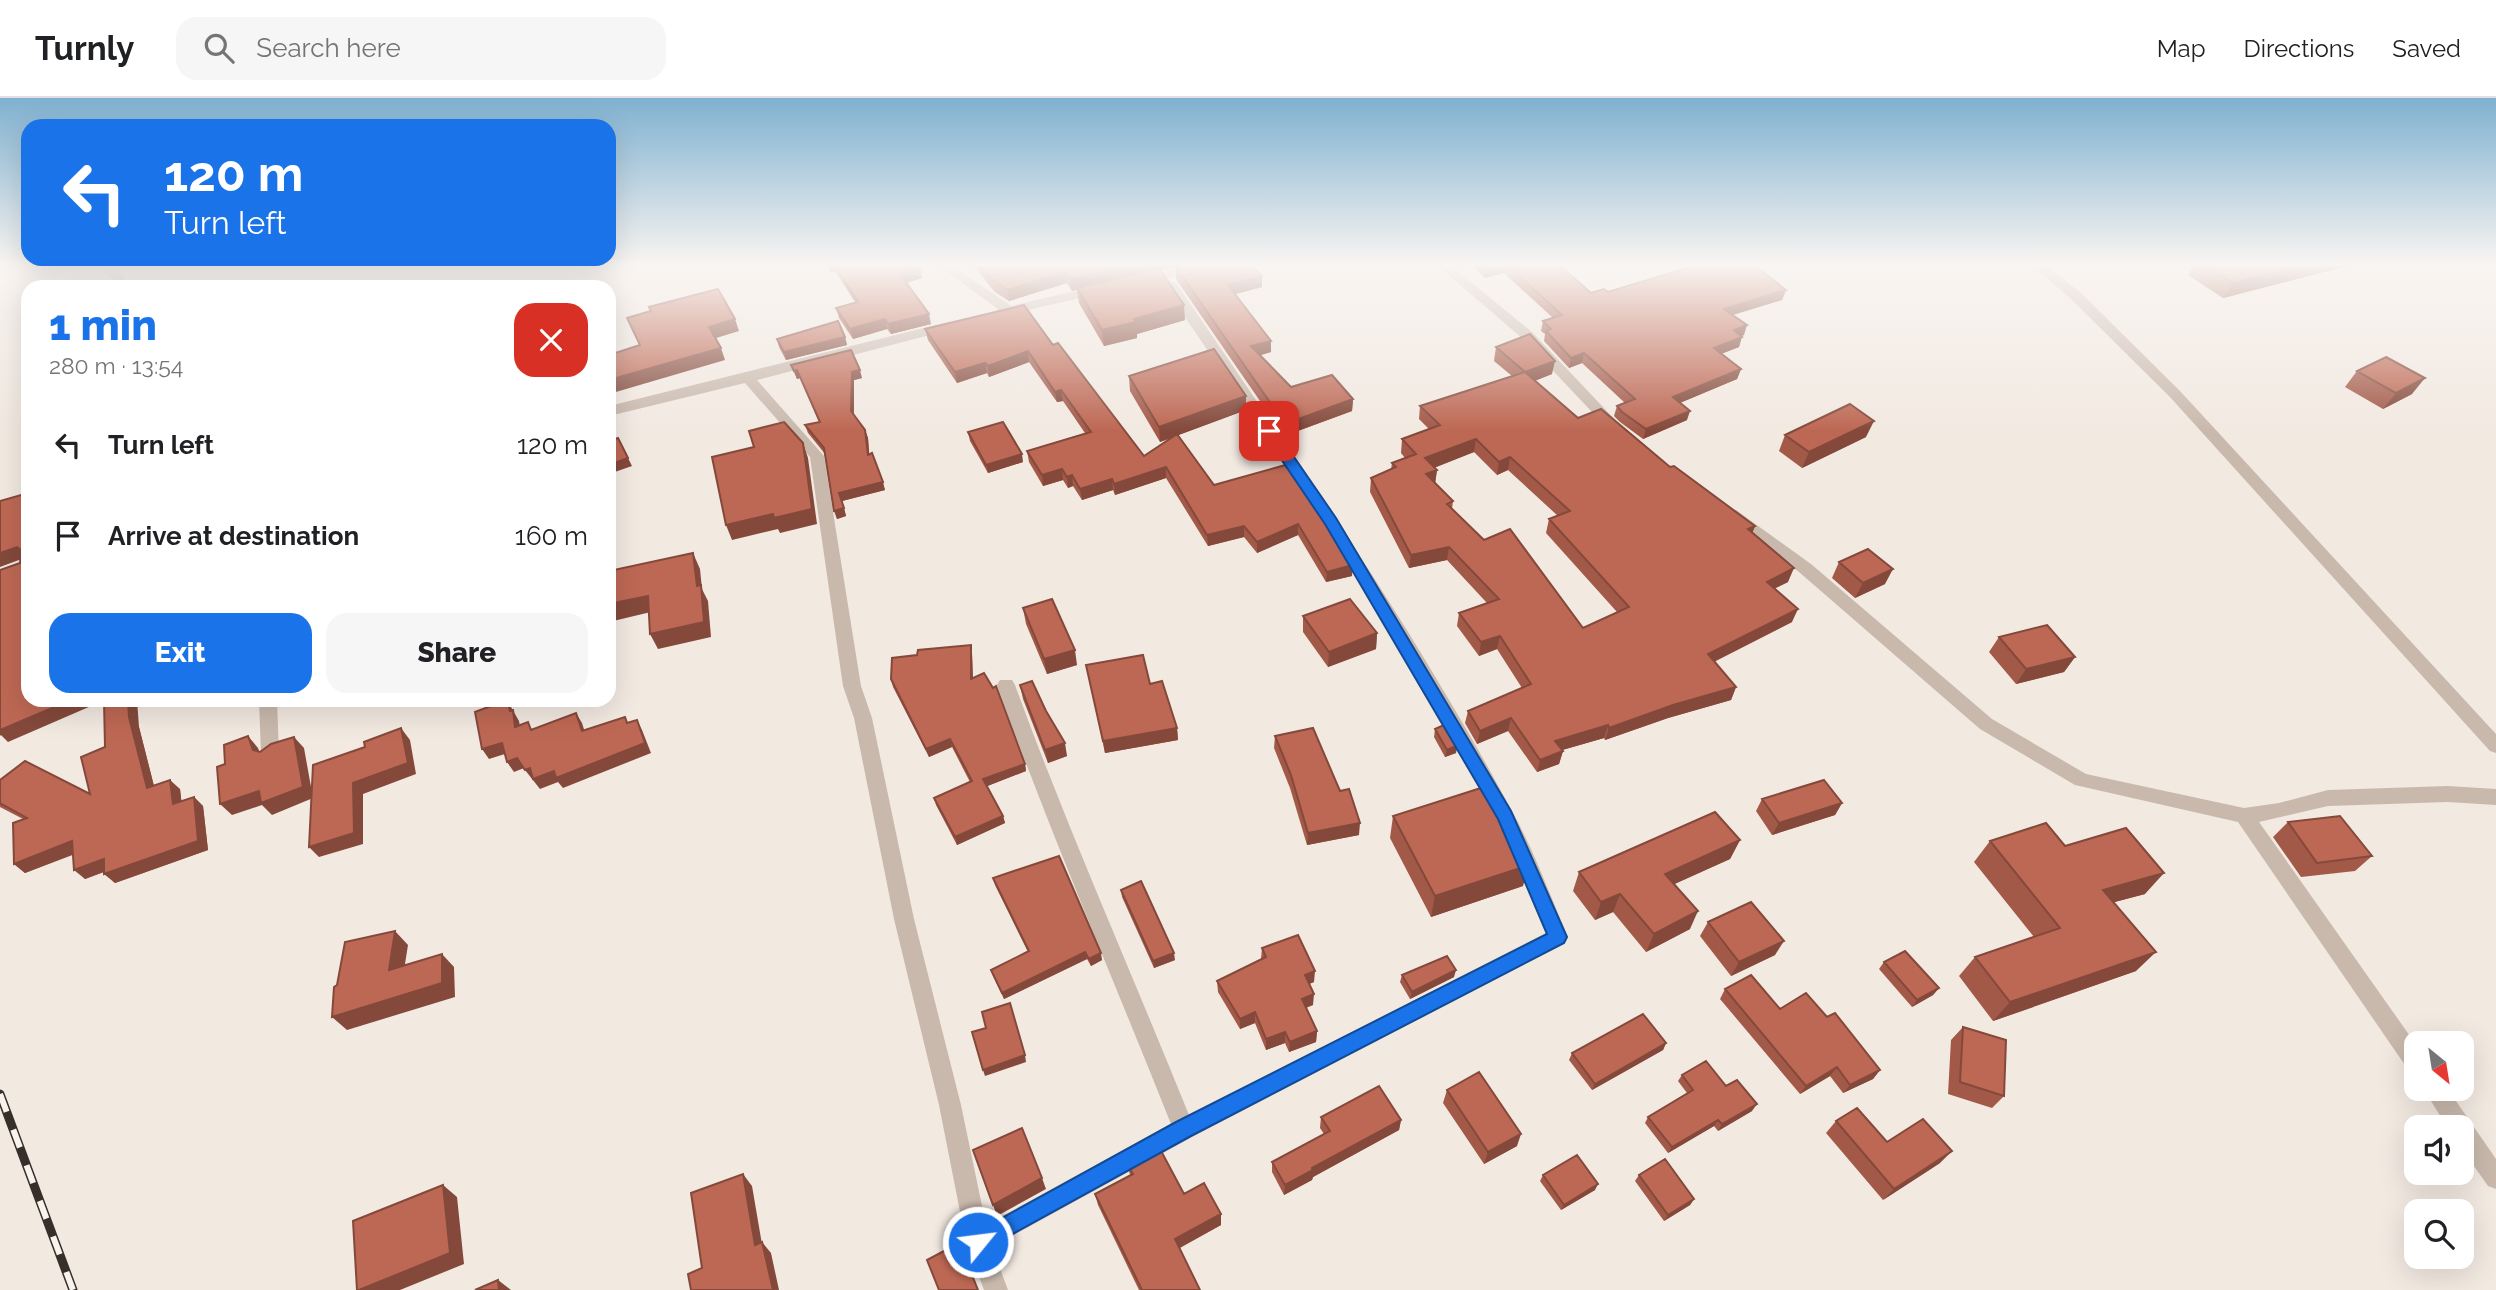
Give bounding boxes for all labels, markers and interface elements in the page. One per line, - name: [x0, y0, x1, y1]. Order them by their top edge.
- search box: [176, 17, 666, 80]
- text: Turnly: [35, 29, 134, 68]
- icon: search: [200, 29, 238, 67]
- text: Search here: [256, 33, 401, 63]
- text: Map: [2157, 34, 2206, 63]
- text: Directions: [2244, 34, 2354, 63]
- text: Saved: [2392, 34, 2461, 63]
- text: 120 m: [164, 145, 303, 202]
- icon: left: [49, 147, 140, 238]
- text: Turn left: [164, 204, 286, 241]
- text: 1 min: [49, 301, 157, 350]
- button: close: [514, 303, 588, 377]
- text: 280 m · 13:54: [49, 352, 183, 379]
- pin: [1239, 401, 1299, 461]
- icon: arrive: [1250, 412, 1288, 450]
- icon: left: [49, 426, 87, 464]
- text: Turn left: [108, 430, 214, 460]
- text: 120 m: [517, 430, 588, 460]
- icon: arrive: [49, 517, 87, 555]
- text: Arrive at destination: [108, 521, 359, 551]
- text: 160 m: [515, 521, 588, 551]
- button: Exit: [49, 613, 312, 693]
- button: Share: [326, 613, 588, 693]
- north arrow: [2404, 1031, 2474, 1101]
- map controls: [2404, 1031, 2474, 1269]
- button: sound: [2404, 1115, 2474, 1185]
- button: search: [2404, 1199, 2474, 1269]
- position arrow: [941, 1205, 1015, 1279]

